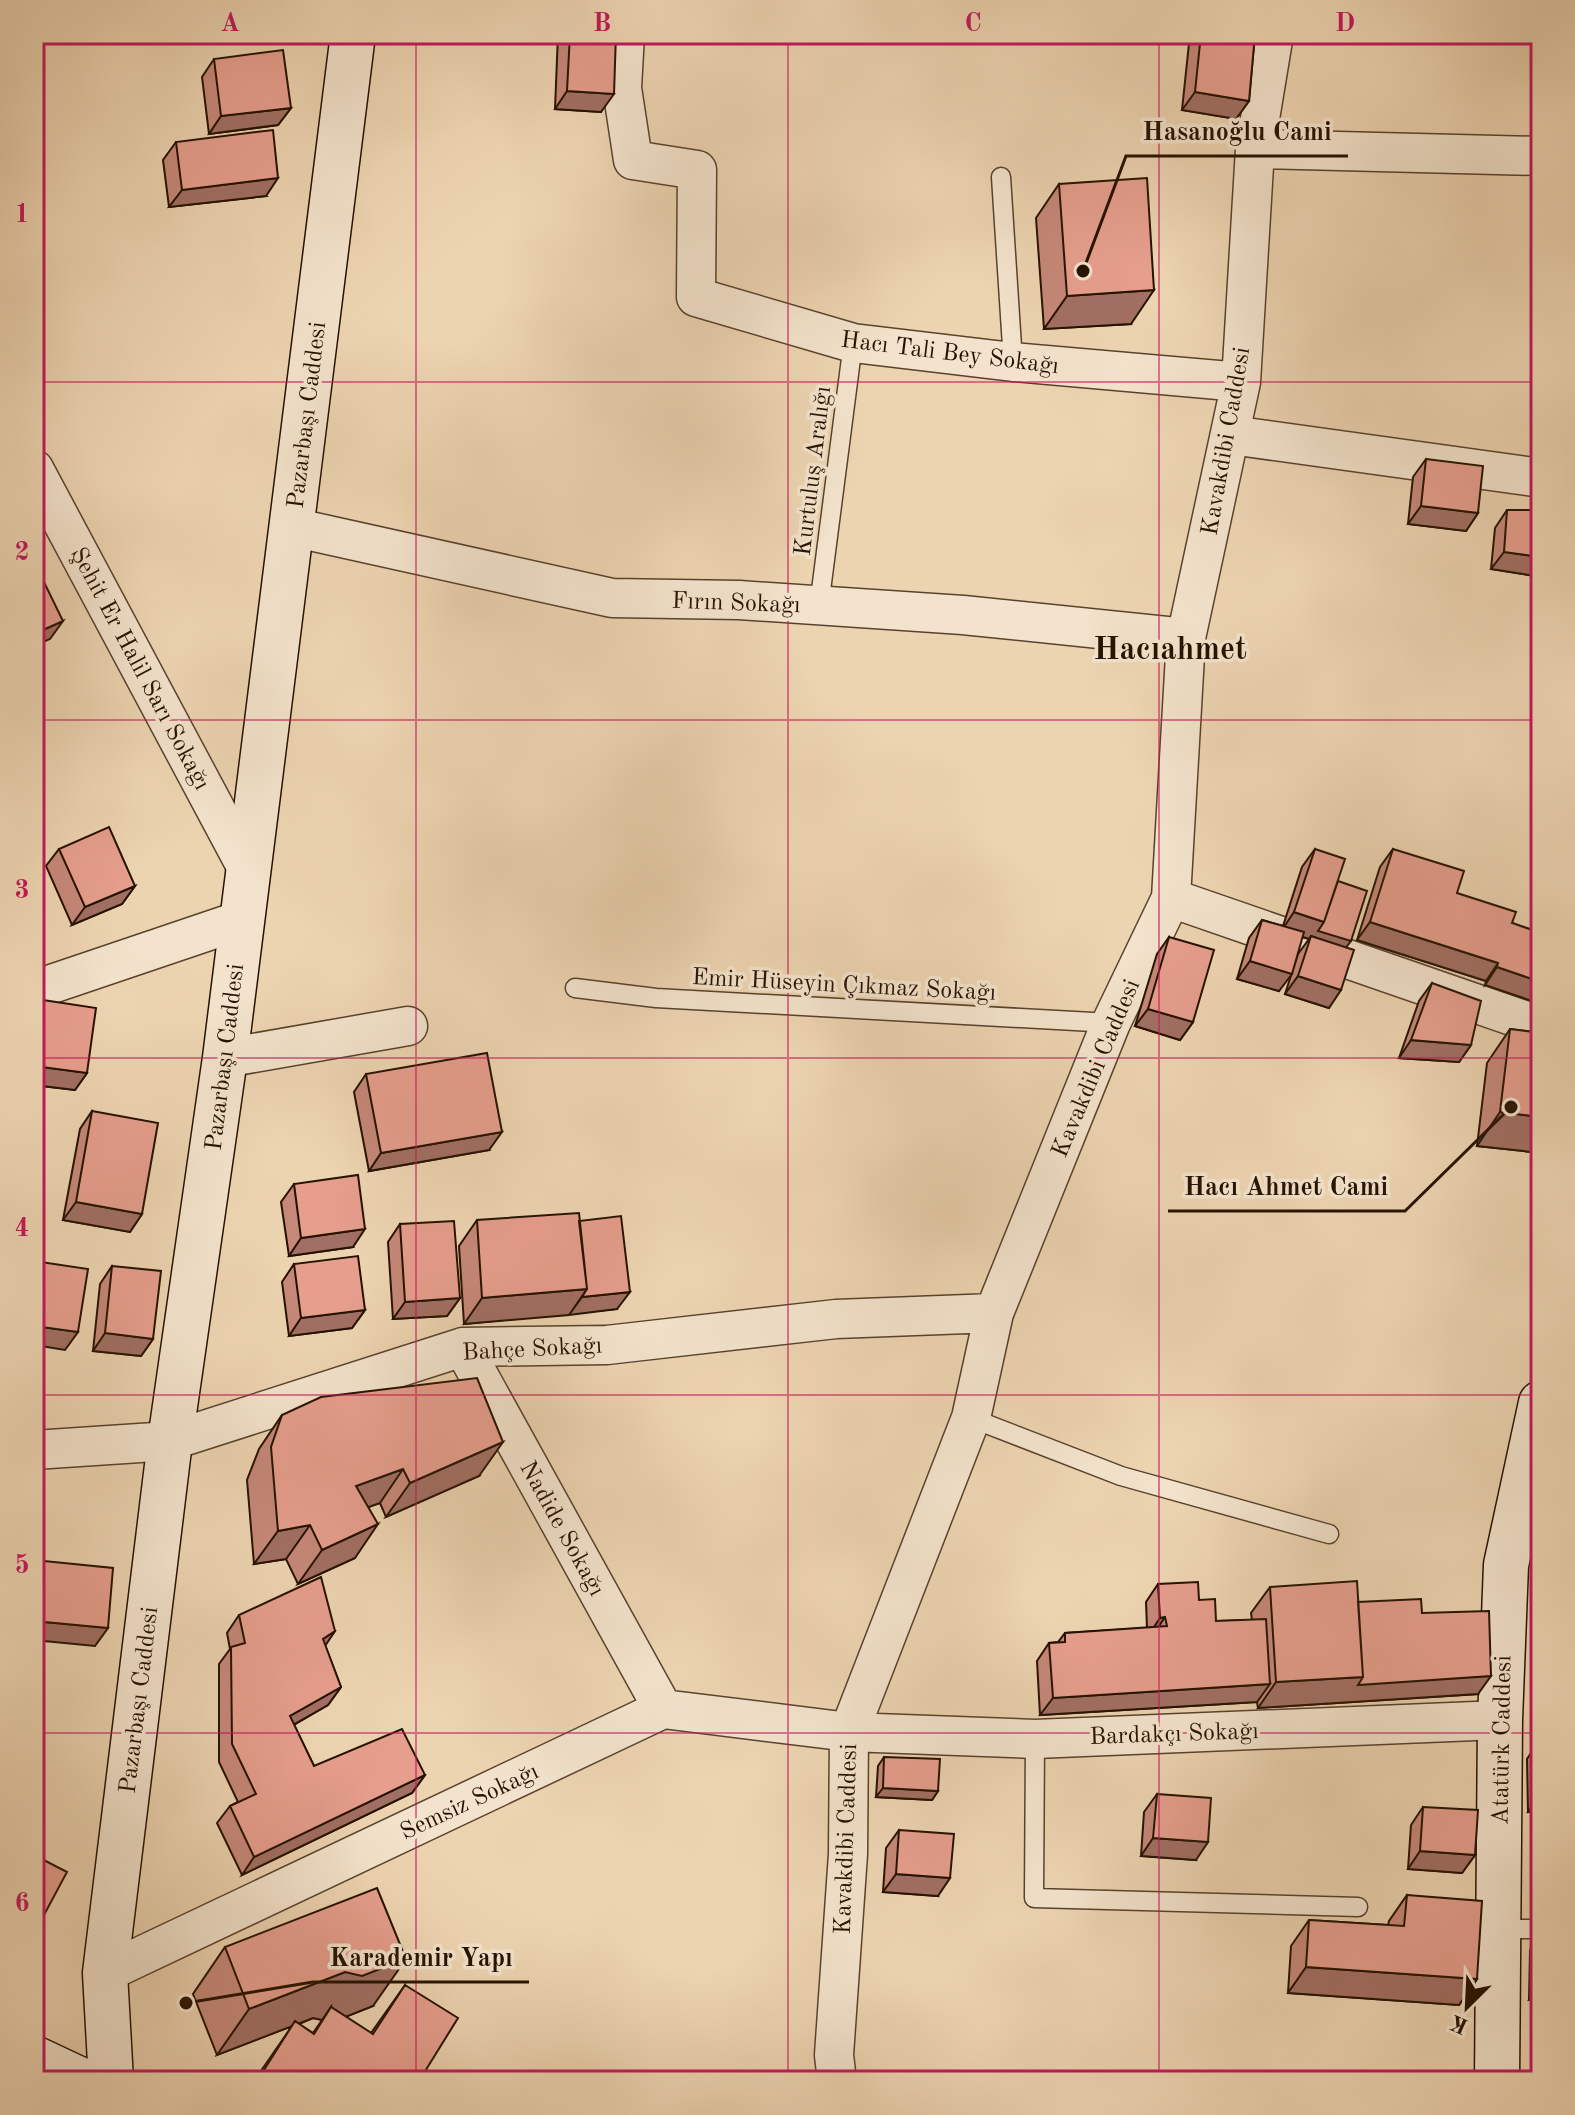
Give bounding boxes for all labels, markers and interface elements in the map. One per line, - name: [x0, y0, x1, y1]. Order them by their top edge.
- text: A: [220, 11, 240, 37]
- text: B: [593, 11, 611, 37]
- text: C: [964, 11, 982, 37]
- text: D: [1335, 11, 1355, 37]
- callout: Hasanoğlu Cami: [1126, 106, 1348, 156]
- text: Hasanoğlu Cami: [1142, 120, 1332, 146]
- text: 1: [14, 202, 30, 228]
- street label: Pazarbaşı Caddesi: [285, 320, 331, 510]
- street label: Hacı Tali Bey Sokağı: [839, 329, 1060, 379]
- street label: Kavakdibi Caddesi: [1199, 345, 1255, 537]
- street label: Kurtuluş Aralığı: [792, 385, 836, 558]
- text: 2: [14, 540, 30, 566]
- street label: Şehit Er Halil Sarı Sokağı: [65, 544, 213, 794]
- street label: Fırın Sokağı: [671, 590, 801, 618]
- district label: Hacıahmet: [1093, 635, 1247, 667]
- text: 3: [14, 878, 30, 904]
- street label: Pazarbaşı Caddesi: [203, 962, 249, 1152]
- street label: Emir Hüseyin Çıkmaz Sokağı: [691, 966, 997, 1006]
- street label: Kavakdibi Caddesi: [1048, 976, 1145, 1161]
- callout: Hacı Ahmet Cami: [1168, 1161, 1405, 1211]
- text: Hacı Ahmet Cami: [1184, 1175, 1388, 1201]
- text: 4: [14, 1216, 30, 1242]
- street label: Bahçe Sokağı: [461, 1334, 603, 1366]
- street label: Nadide Sokağı: [514, 1457, 608, 1600]
- text: 5: [14, 1553, 30, 1579]
- street label: Pazarbaşı Caddesi: [117, 1605, 163, 1795]
- street label: Atatürk Caddesi: [1490, 1655, 1516, 1825]
- street label: Bardakçı Sokağı: [1089, 1720, 1259, 1750]
- street label: Kavakdibi Caddesi: [832, 1743, 862, 1935]
- street label: Semsiz Sokağı: [397, 1760, 543, 1845]
- text: 6: [14, 1891, 30, 1917]
- callout: Karademir Yapı: [313, 1932, 529, 1982]
- text: Karademir Yapı: [329, 1946, 513, 1972]
- north arrow: [1427, 1967, 1507, 2047]
- text: K: [1447, 2010, 1472, 2037]

